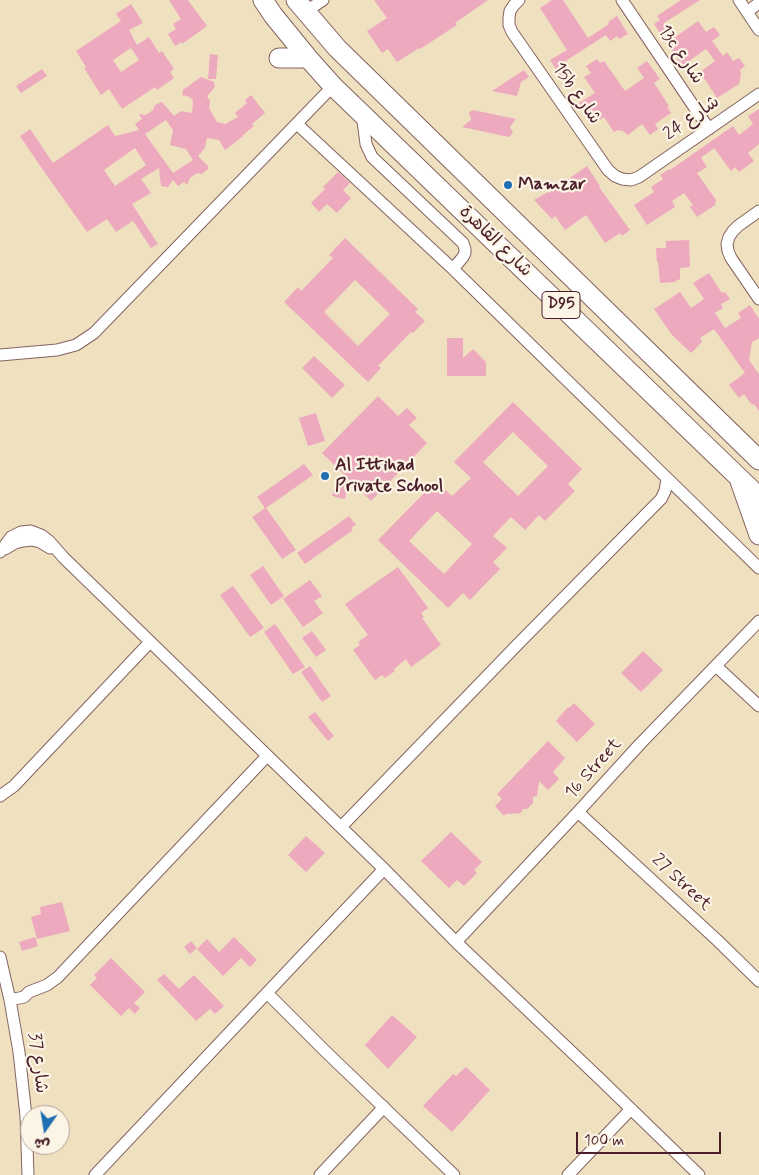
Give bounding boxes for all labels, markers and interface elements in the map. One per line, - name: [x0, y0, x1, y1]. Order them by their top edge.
- street label: 13c شارع: [652, 21, 708, 89]
- street label: 15b شارع: [547, 59, 605, 129]
- street label: شارع 24: [660, 92, 724, 146]
- place label: Mamzar: [518, 174, 586, 196]
- marker: Mamzar: [502, 179, 514, 191]
- street label: شارع القاهرة: [454, 202, 536, 282]
- road number: D95: [542, 292, 580, 318]
- place label: Al Ittihad Private School: [335, 455, 443, 498]
- marker: Al Ittihad Private School: [319, 470, 331, 482]
- street label: 16 Street: [561, 734, 627, 804]
- street label: 27 Street: [646, 850, 716, 916]
- street label: شارع 37: [23, 1031, 51, 1095]
- north arrow: [20, 1105, 70, 1155]
- scale bar: [579, 1122, 724, 1154]
- text: 100 m: [584, 1131, 624, 1151]
- text: ش: [32, 1133, 51, 1154]

